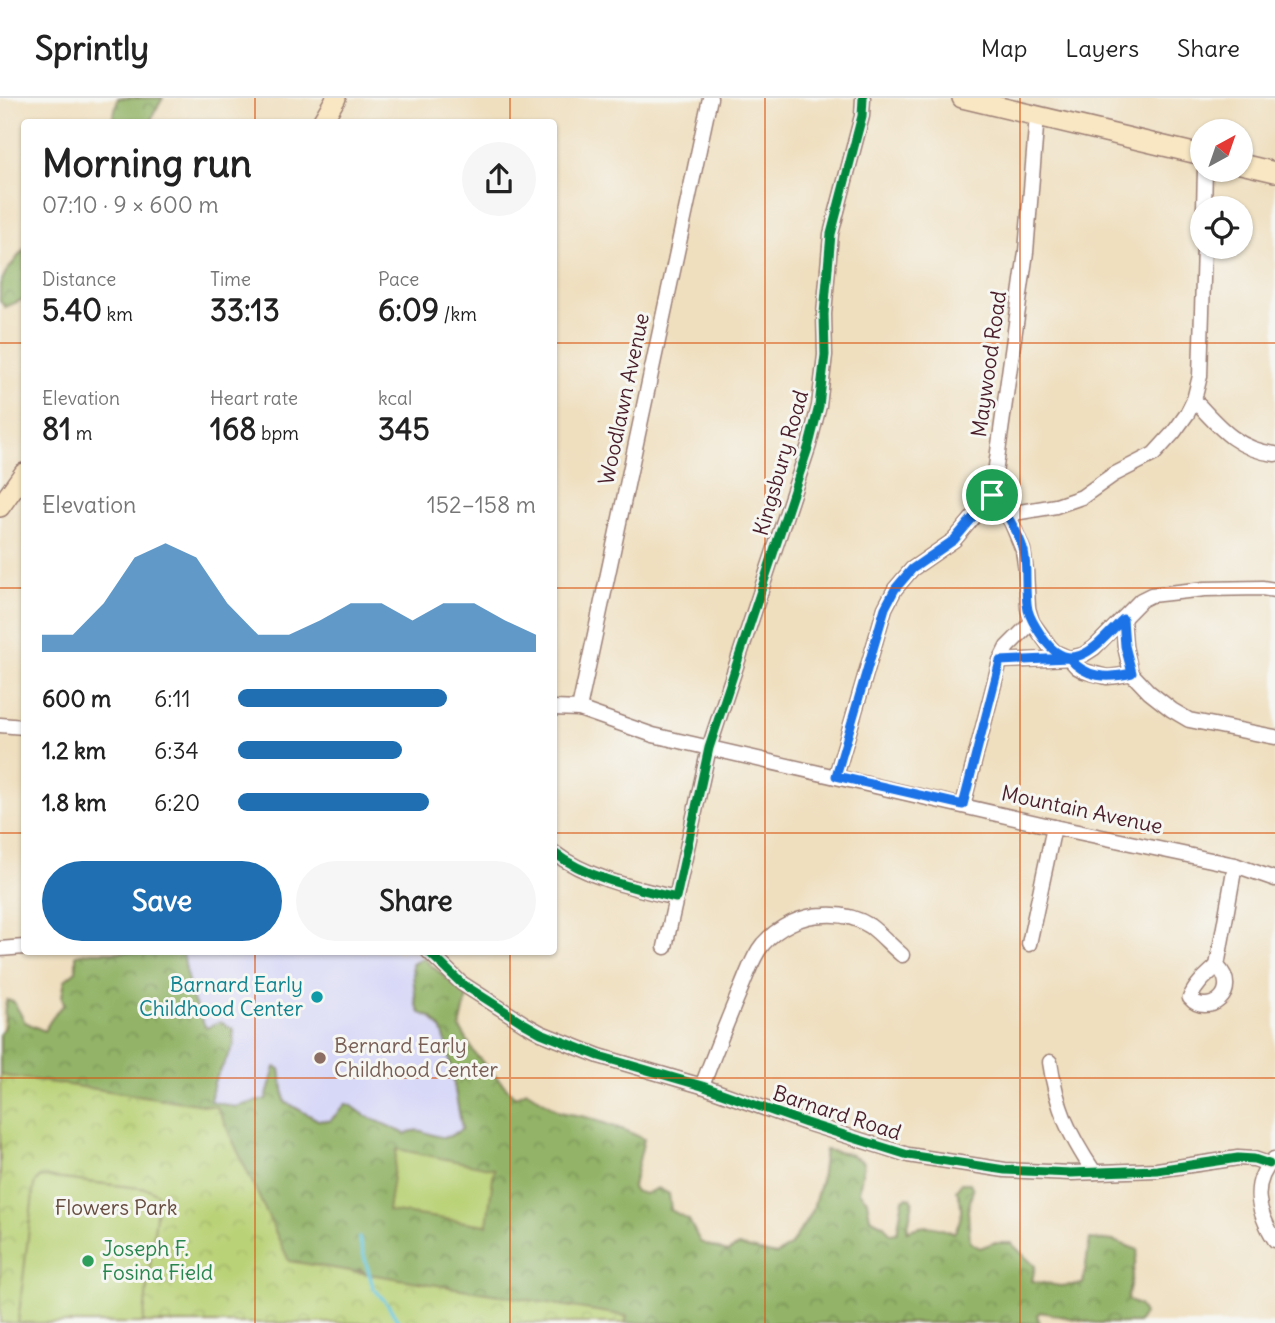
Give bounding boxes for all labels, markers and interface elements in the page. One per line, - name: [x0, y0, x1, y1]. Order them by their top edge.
- text: Sprintly: [35, 27, 149, 69]
- text: Map: [981, 33, 1027, 63]
- text: Layers: [1065, 33, 1139, 63]
- text: Share: [1177, 33, 1240, 63]
- north arrow: [1190, 119, 1253, 182]
- map controls: [1190, 119, 1253, 259]
- text: Morning run: [42, 140, 252, 187]
- button: share: [462, 142, 536, 216]
- text: 07:10 · 9 × 600 m: [42, 190, 219, 219]
- button: locate: [1190, 196, 1253, 259]
- text: Distance: [42, 267, 116, 291]
- text: Time: [210, 267, 251, 291]
- text: Pace: [378, 267, 419, 291]
- street label: Maywood Road: [965, 289, 1012, 439]
- text: 5.40: [42, 291, 102, 329]
- text: 33:13: [210, 291, 280, 329]
- text: 6:09: [378, 291, 439, 329]
- text: km: [102, 302, 133, 326]
- text: /km: [439, 302, 477, 326]
- street label: Woodlawn Avenue: [592, 310, 655, 487]
- text: Elevation: [42, 386, 120, 410]
- text: Heart rate: [210, 386, 298, 410]
- text: kcal: [378, 386, 412, 410]
- street label: Kingsbury Road: [747, 387, 814, 539]
- text: 81: [42, 410, 71, 448]
- text: 168: [210, 410, 257, 448]
- text: 345: [378, 410, 430, 448]
- text: m: [71, 421, 92, 445]
- text: bpm: [257, 421, 299, 445]
- pin: [962, 465, 1022, 525]
- icon: arrive: [973, 476, 1011, 514]
- text: Elevation: [42, 490, 136, 519]
- text: 152–158 m: [427, 490, 536, 519]
- text: 600 m: [42, 684, 111, 713]
- text: 6:11: [154, 684, 191, 713]
- text: 1.2 km: [42, 736, 106, 765]
- text: 6:34: [154, 736, 199, 765]
- street label: Mountain Avenue: [999, 779, 1165, 840]
- text: 1.8 km: [42, 788, 107, 817]
- text: 6:20: [154, 788, 200, 817]
- button: Save: [42, 861, 282, 941]
- button: Share: [296, 861, 536, 941]
- place label: Barnard Early Childhood Center: [139, 971, 303, 1022]
- marker: Barnard Early Childhood Center: [309, 989, 325, 1005]
- place label: Bernard Early Childhood Center: [334, 1032, 498, 1083]
- marker: Bernard Early Childhood Center: [312, 1050, 328, 1066]
- street label: Barnard Road: [770, 1079, 905, 1146]
- park label: Flowers Park: [55, 1194, 177, 1221]
- place label: Joseph F. Fosina Field: [102, 1235, 213, 1286]
- marker: Joseph F. Fosina Field: [80, 1253, 96, 1269]

